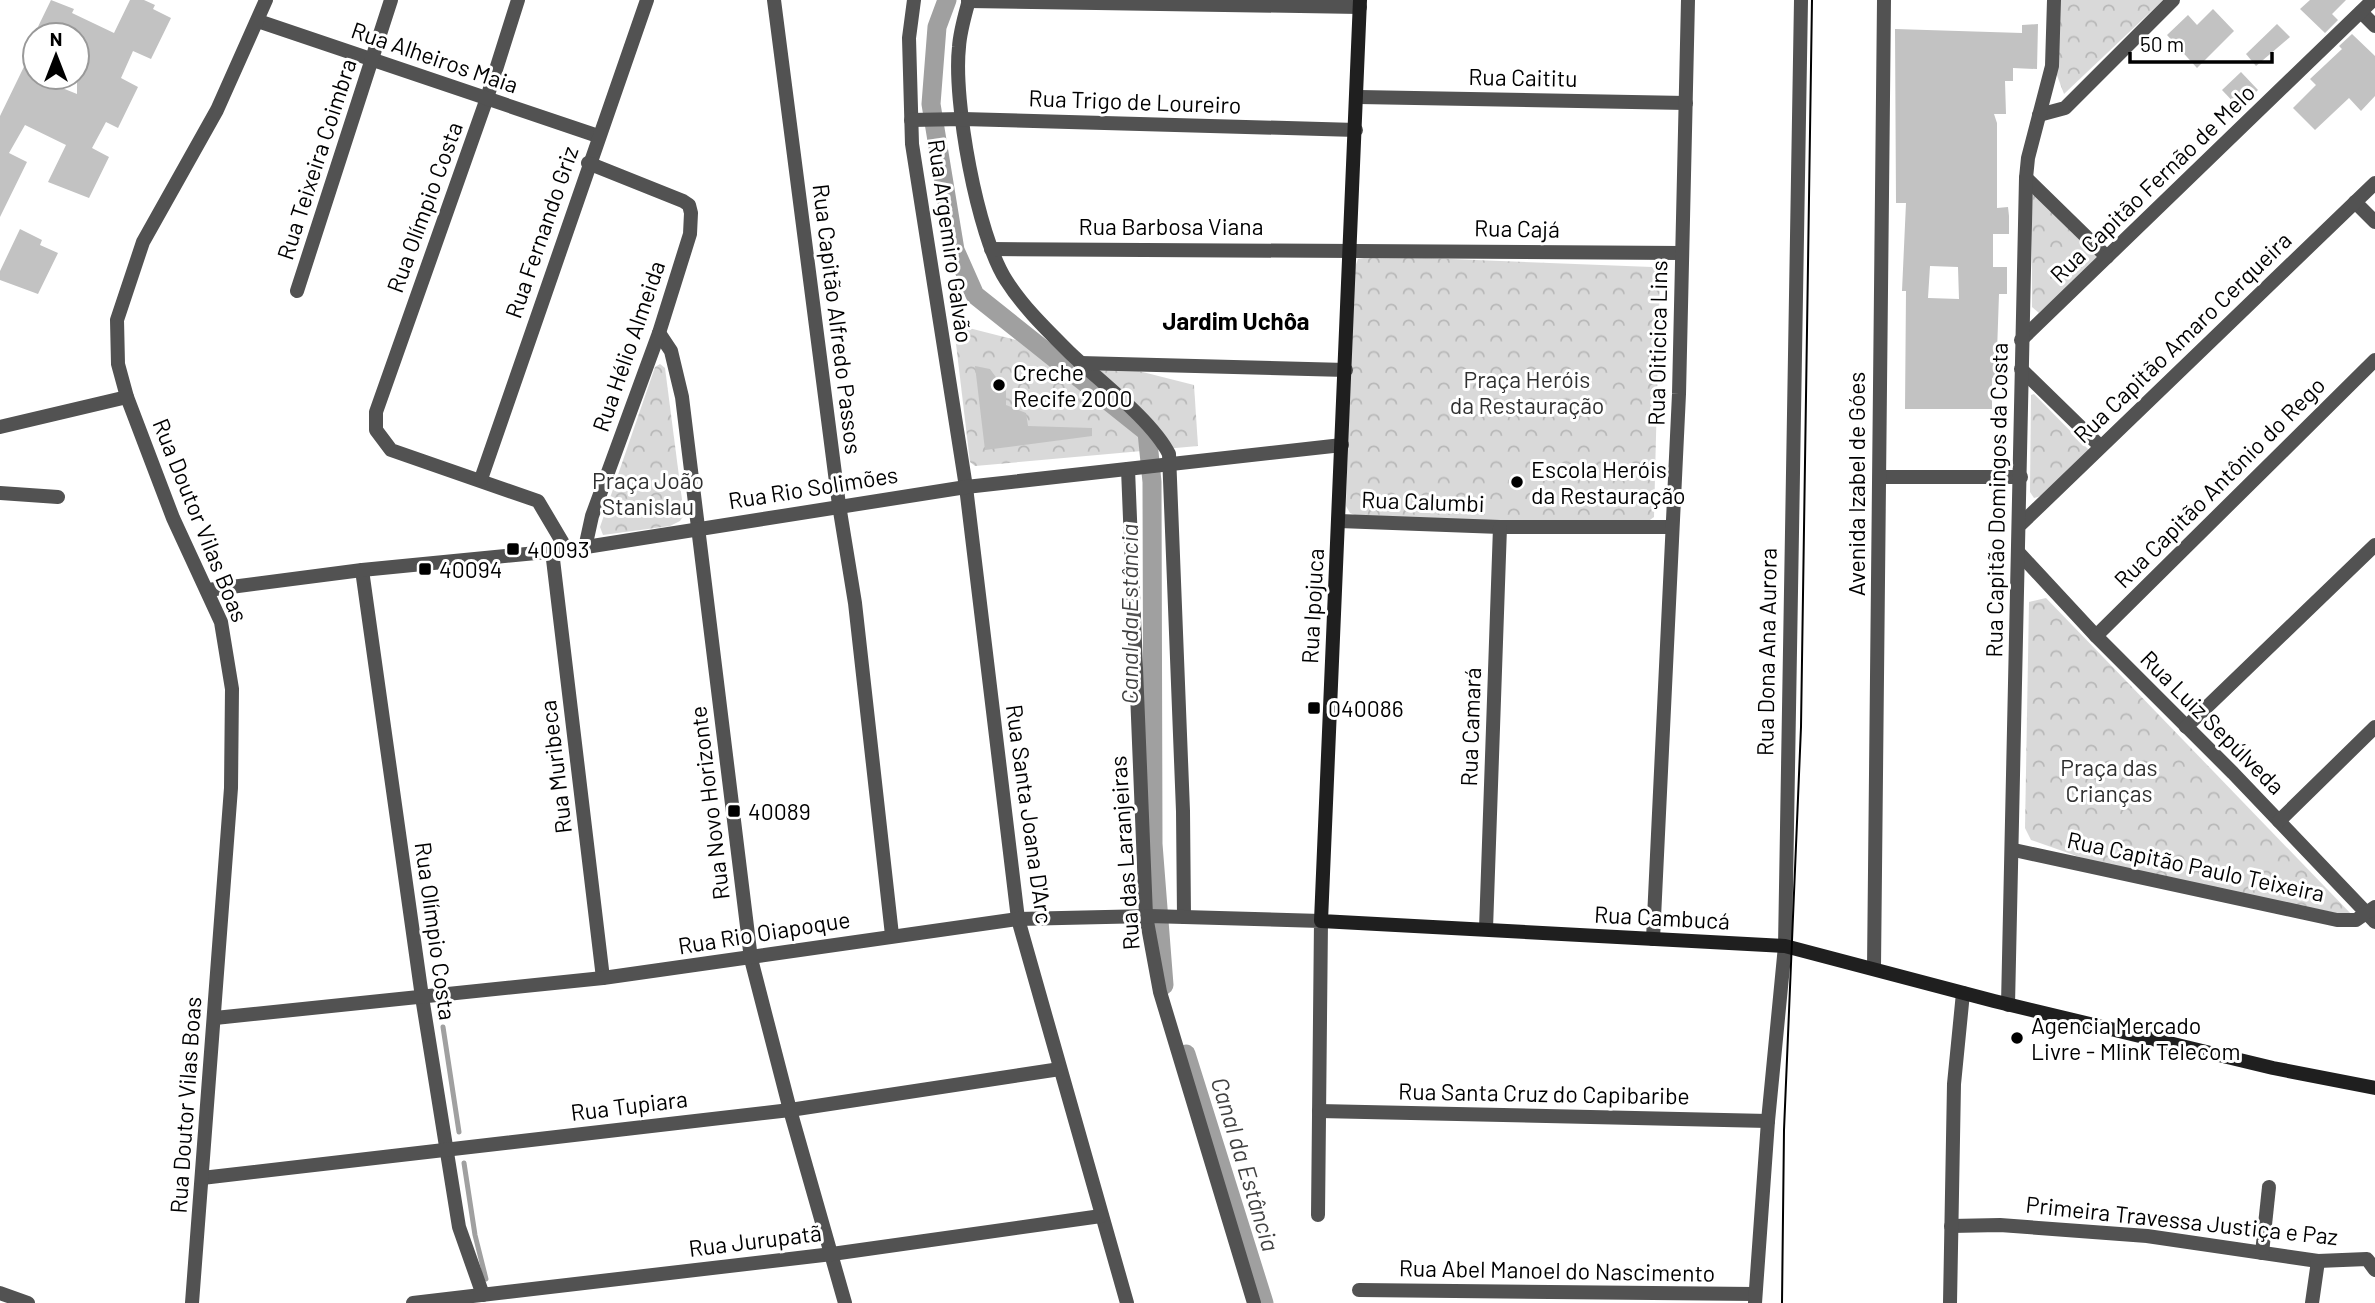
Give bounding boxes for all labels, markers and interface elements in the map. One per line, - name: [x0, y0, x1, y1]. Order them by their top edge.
- street label: Rua Alheiros Maia: [348, 15, 522, 99]
- north arrow: [21, 21, 91, 91]
- scale bar: [2130, 21, 2272, 65]
- text: N: [50, 27, 62, 50]
- text: 50 m: [2140, 31, 2184, 56]
- street label: Rua Teixeira Coimbra: [270, 55, 362, 263]
- street label: Rua Caititu: [1468, 62, 1578, 92]
- street label: Rua Capitão Fernão de Melo: [2044, 78, 2260, 288]
- street label: Rua Trigo de Loureiro: [1028, 83, 1242, 119]
- street label: Rua Olímpio Costa: [380, 118, 468, 296]
- street label: Rua Argemiro Galvão: [923, 137, 979, 345]
- street label: Rua Fernando Griz: [498, 142, 584, 322]
- street label: Rua Capitão Alfredo Passos: [808, 182, 868, 456]
- street label: Rua Barbosa Viana: [1079, 212, 1263, 240]
- street label: Rua Cajá: [1474, 213, 1560, 243]
- street label: Rua Capitão Amaro Cerqueira: [2067, 226, 2297, 448]
- street label: Rua Hélio Almeida: [586, 257, 670, 435]
- street label: Rua Oiticica Lins: [1642, 260, 1672, 426]
- district label: Jardim Uchôa: [1163, 306, 1309, 335]
- street label: Rua Capitão Domingos da Costa: [1979, 342, 2013, 658]
- place label: Creche Recife 2000: [1013, 358, 1132, 412]
- park label: Praça Heróis da Restauração: [1450, 365, 1604, 419]
- street label: Rua Capitão Antônio do Rego: [2108, 371, 2330, 593]
- street label: Avenida Izabel de Góes: [1842, 372, 1870, 596]
- marker: Creche Recife 2000: [991, 377, 1007, 393]
- street label: Rua Doutor Vilas Boas: [147, 414, 255, 626]
- place label: Escola Heróis da Restauração: [1531, 455, 1686, 509]
- street label: Rua Rio Solimões: [726, 460, 900, 514]
- park label: Praça João Stanislau: [592, 466, 704, 520]
- marker: Escola Heróis da Restauração: [1509, 474, 1525, 490]
- street label: Rua Calumbi: [1361, 485, 1485, 517]
- water label: Canal da Estância: [1114, 524, 1143, 704]
- place label: 40093: [527, 535, 590, 563]
- marker: 40093: [505, 541, 521, 557]
- street label: Rua Ipojuca: [1295, 548, 1329, 664]
- street label: Rua Dona Ana Aurora: [1750, 548, 1782, 756]
- place label: 40094: [439, 555, 502, 583]
- marker: 40094: [417, 561, 433, 577]
- street label: Rua Luiz Sepúlveda: [2135, 644, 2291, 800]
- street label: Rua Camará: [1454, 667, 1486, 787]
- place label: 040086: [1328, 694, 1404, 722]
- street label: Rua Muribeca: [533, 699, 577, 835]
- marker: 040086: [1306, 700, 1322, 716]
- street label: Rua Santa Joana D'Arc: [1001, 702, 1059, 926]
- street label: Rua Novo Horizonte: [683, 704, 735, 902]
- park label: Praça das Crianças: [2060, 753, 2158, 807]
- street label: Rua das Laranjeiras: [1103, 755, 1145, 951]
- place label: 40089: [748, 797, 811, 825]
- marker: 40089: [726, 803, 742, 819]
- street label: Rua Capitão Paulo Teixeira: [2065, 825, 2327, 907]
- street label: Rua Olímpio Costa: [410, 840, 462, 1022]
- street label: Rua Cambucá: [1593, 899, 1731, 935]
- street label: Rua Rio Oiapoque: [676, 905, 852, 959]
- street label: Rua Doutor Vilas Boas: [163, 996, 207, 1214]
- place label: Agencia Mercado Livre - Mlink Telecom: [2031, 1011, 2240, 1065]
- marker: Agencia Mercado Livre - Mlink Telecom: [2009, 1030, 2025, 1046]
- water label: Canal da Estância: [1206, 1073, 1286, 1255]
- street label: Rua Santa Cruz do Capibaribe: [1398, 1076, 1690, 1110]
- street label: Rua Tupiara: [569, 1084, 689, 1126]
- street label: Primeira Travessa Justiça e Paz: [2025, 1190, 2339, 1250]
- street label: Rua Jurupatã: [687, 1218, 823, 1262]
- street label: Rua Abel Manoel do Nascimento: [1399, 1253, 1715, 1287]

